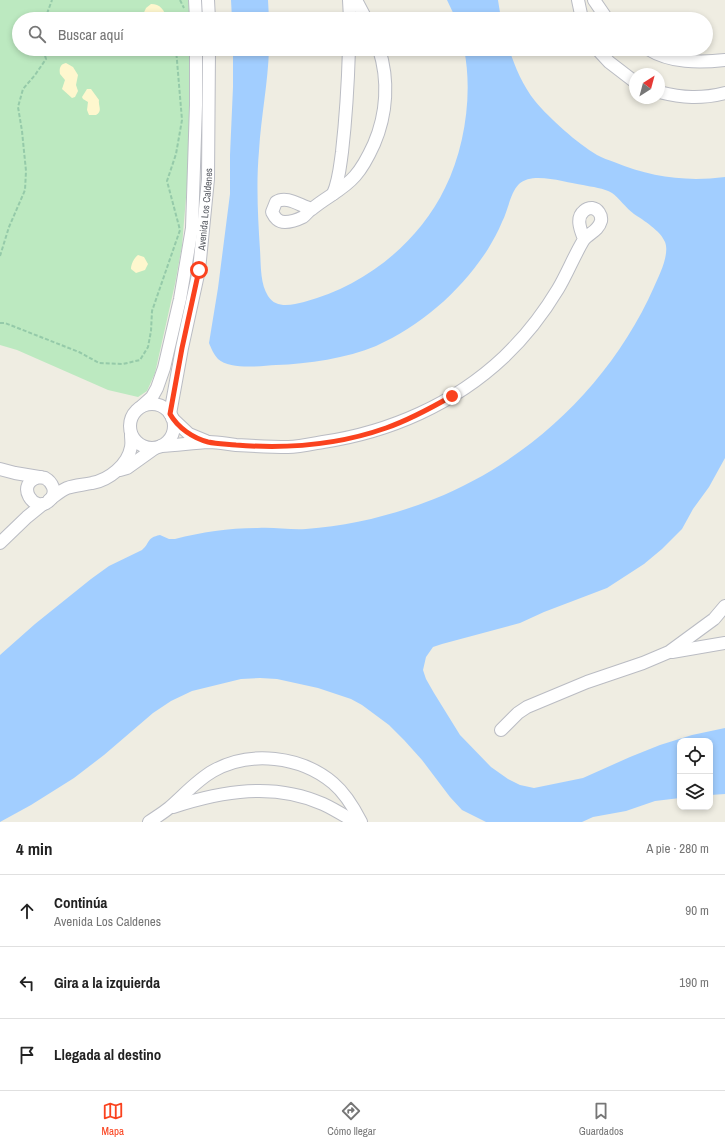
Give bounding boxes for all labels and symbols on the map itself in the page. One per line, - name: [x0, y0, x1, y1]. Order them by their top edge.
- north arrow: [629, 68, 665, 104]
- street label: Avenida Los Caldenes: [194, 168, 215, 252]
- route start: [190, 261, 208, 279]
- route end: [443, 387, 461, 405]

